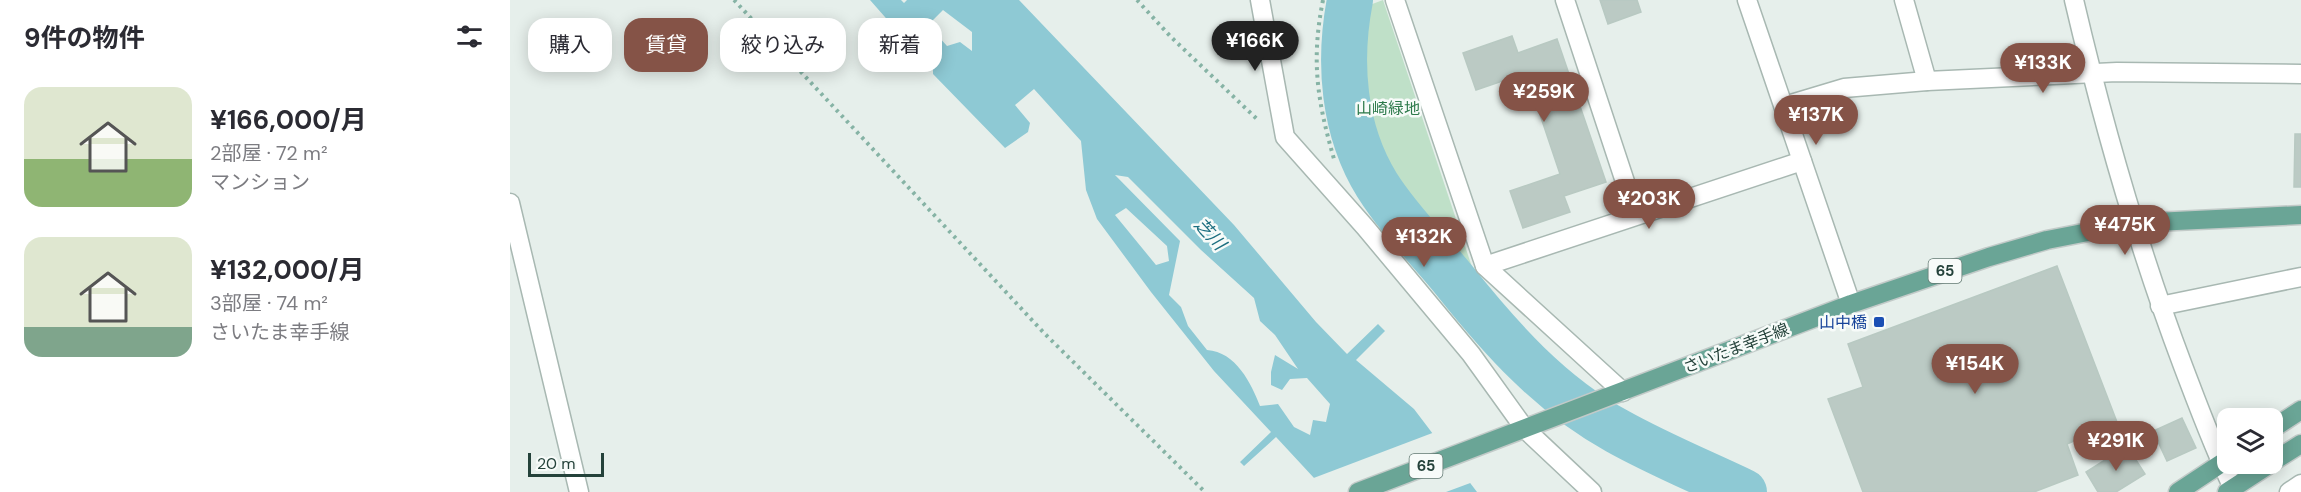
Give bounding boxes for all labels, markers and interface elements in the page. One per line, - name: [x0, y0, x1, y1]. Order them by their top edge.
- chip: 購入: [528, 18, 612, 72]
- chip: 賃貸: [624, 18, 708, 72]
- chip: 絞り込み: [720, 18, 846, 72]
- chip: 新着: [858, 18, 942, 72]
- icon: filters: [453, 20, 486, 53]
- text: 9件の物件: [24, 21, 145, 55]
- pin: ¥166K: [1213, 21, 1297, 72]
- text: ¥166K: [1226, 27, 1284, 53]
- pin: ¥133K: [2001, 43, 2085, 94]
- text: ¥133K: [2014, 49, 2072, 75]
- pin: ¥259K: [1502, 72, 1586, 123]
- text: ¥259K: [1513, 78, 1575, 104]
- pin: ¥137K: [1774, 95, 1858, 146]
- park label: 山崎緑地: [1356, 98, 1420, 119]
- text: ¥137K: [1788, 101, 1844, 127]
- text: ¥166,000/月: [210, 103, 367, 137]
- icon: home: [72, 111, 144, 183]
- text: 2部屋 · 72 m²: [210, 140, 328, 166]
- text: マンション: [210, 169, 310, 195]
- pin: ¥203K: [1607, 179, 1691, 230]
- text: ¥203K: [1617, 185, 1681, 211]
- pin: ¥475K: [2083, 205, 2167, 256]
- text: ¥475K: [2094, 211, 2156, 237]
- water label: 芝川: [1189, 213, 1232, 257]
- pin: ¥132K: [1382, 217, 1466, 268]
- text: ¥132K: [1396, 223, 1452, 249]
- text: ¥132,000/月: [210, 253, 364, 287]
- road number: 65: [1928, 259, 1962, 283]
- icon: home: [72, 261, 144, 333]
- text: 3部屋 · 74 m²: [210, 290, 328, 316]
- place label: 山中橋: [1819, 312, 1867, 333]
- marker: 山中橋: [1872, 315, 1886, 329]
- street label: さいたま幸手線: [1680, 318, 1792, 378]
- text: さいたま幸手線: [210, 319, 349, 345]
- pin: ¥154K: [1933, 344, 2017, 395]
- text: ¥154K: [1946, 350, 2004, 376]
- map controls: [2217, 408, 2283, 474]
- button: layers: [2217, 408, 2283, 474]
- pin: ¥291K: [2074, 421, 2158, 472]
- text: ¥291K: [2087, 427, 2145, 453]
- scale bar: [528, 450, 604, 478]
- text: 20 m: [537, 453, 576, 474]
- road number: 65: [1410, 454, 1442, 478]

